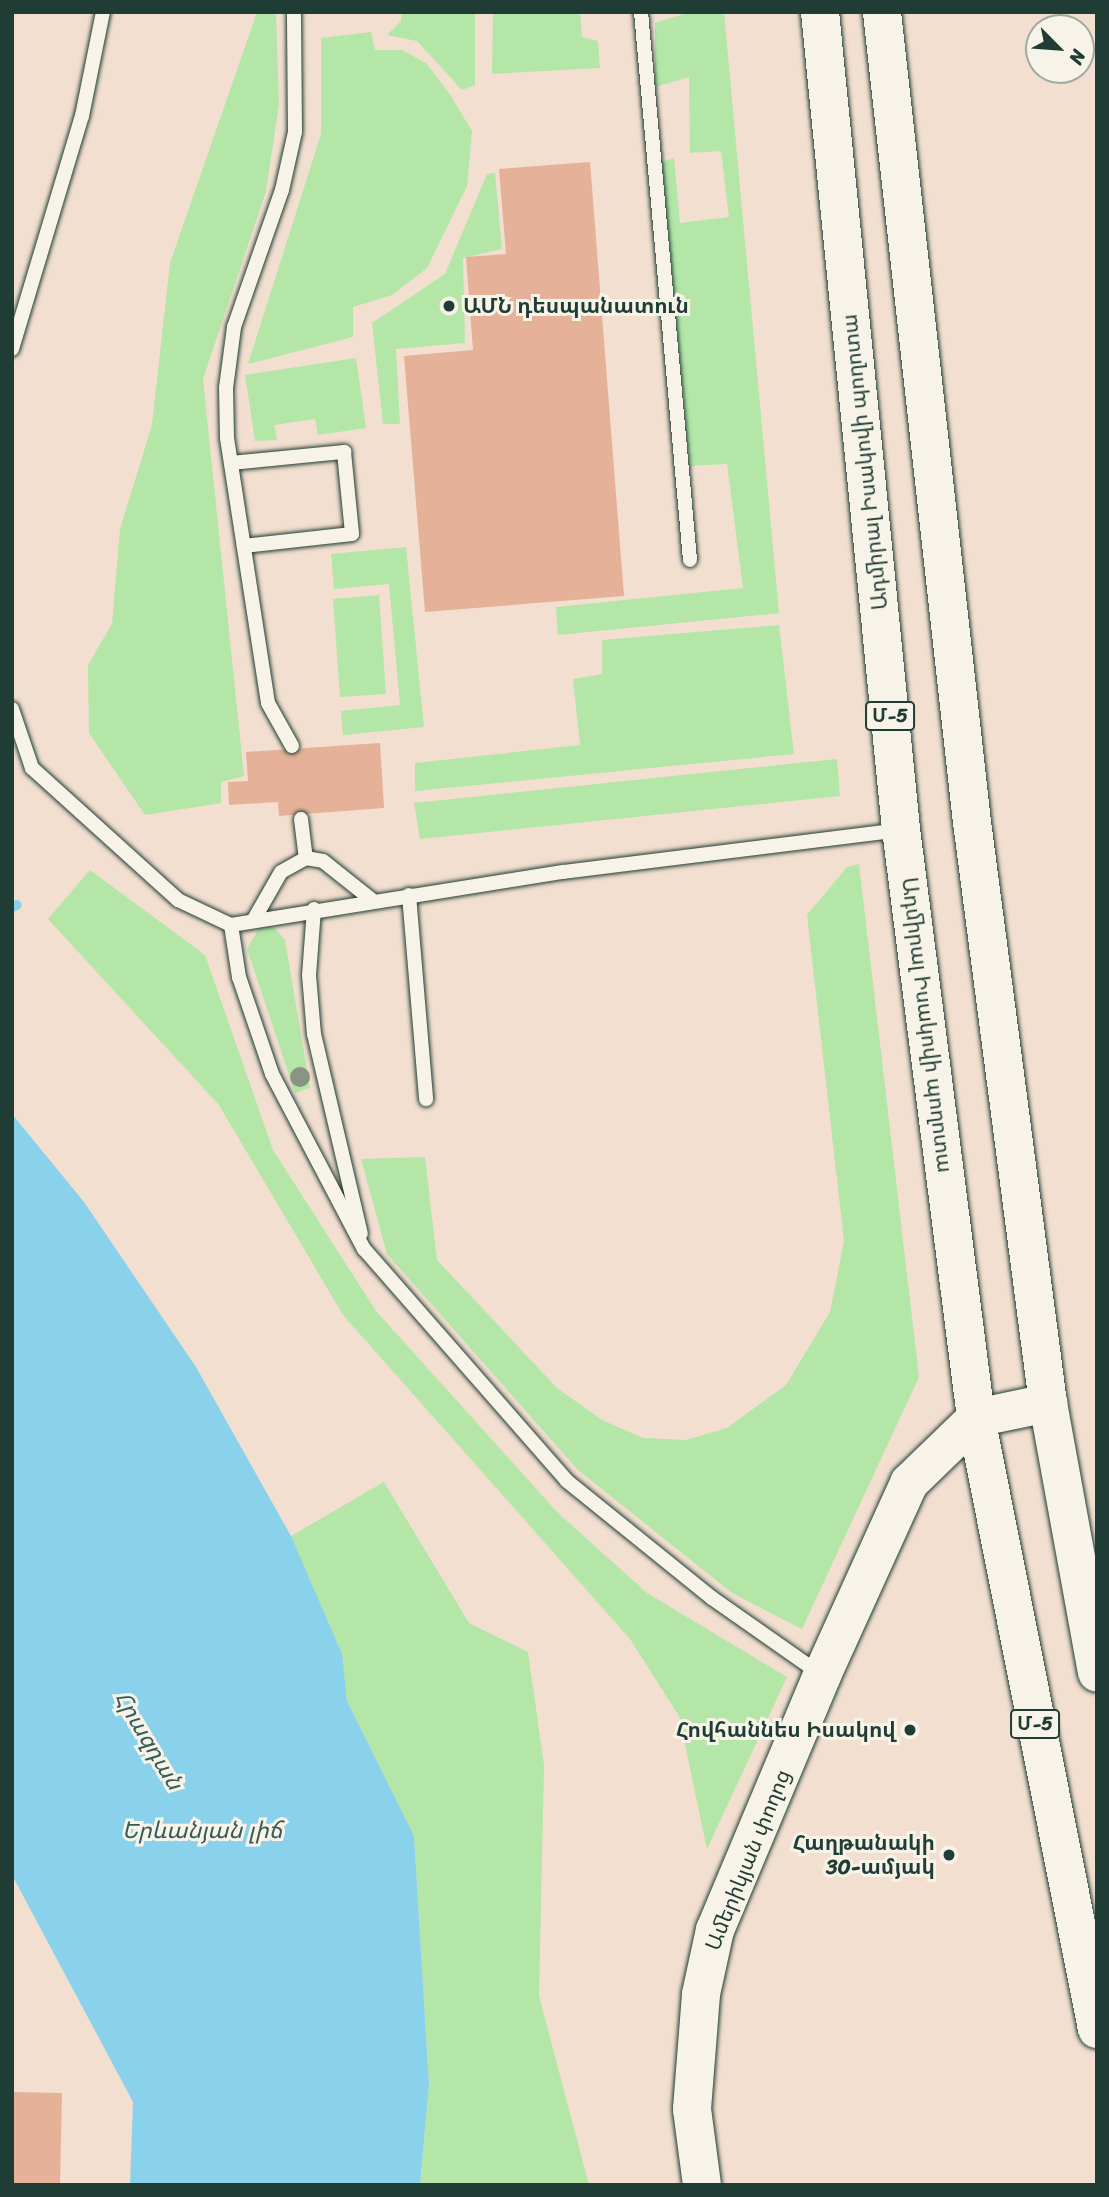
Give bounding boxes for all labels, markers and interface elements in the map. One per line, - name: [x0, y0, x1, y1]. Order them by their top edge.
- north arrow: [1025, 14, 1095, 84]
- text: N: [1060, 44, 1095, 70]
- place label: ԱՄՆ դեսպանատուն: [463, 293, 689, 319]
- marker: ԱՄՆ դեսպանատուն: [441, 298, 457, 314]
- street label: Ադմիրալ Իսակովի պողոտա: [837, 313, 893, 611]
- road number: Մ-5: [864, 701, 916, 732]
- street label: Ադմիրալ Իսակովի պողոտա: [896, 876, 958, 1174]
- water label: Հրազդան: [108, 1687, 188, 1795]
- road number: Մ-5: [1009, 1708, 1061, 1740]
- place label: Հովհաննես Իսակով: [676, 1717, 896, 1743]
- marker: Հովհաննես Իսակով: [902, 1722, 918, 1738]
- street label: Ամերիկյան փողոց: [700, 1766, 796, 1954]
- water label: Երևանյան լիճ: [122, 1817, 282, 1845]
- place label: Հաղթանակի 30-ամյակ: [793, 1830, 935, 1880]
- marker: Հաղթանակի 30-ամյակ: [941, 1847, 957, 1863]

